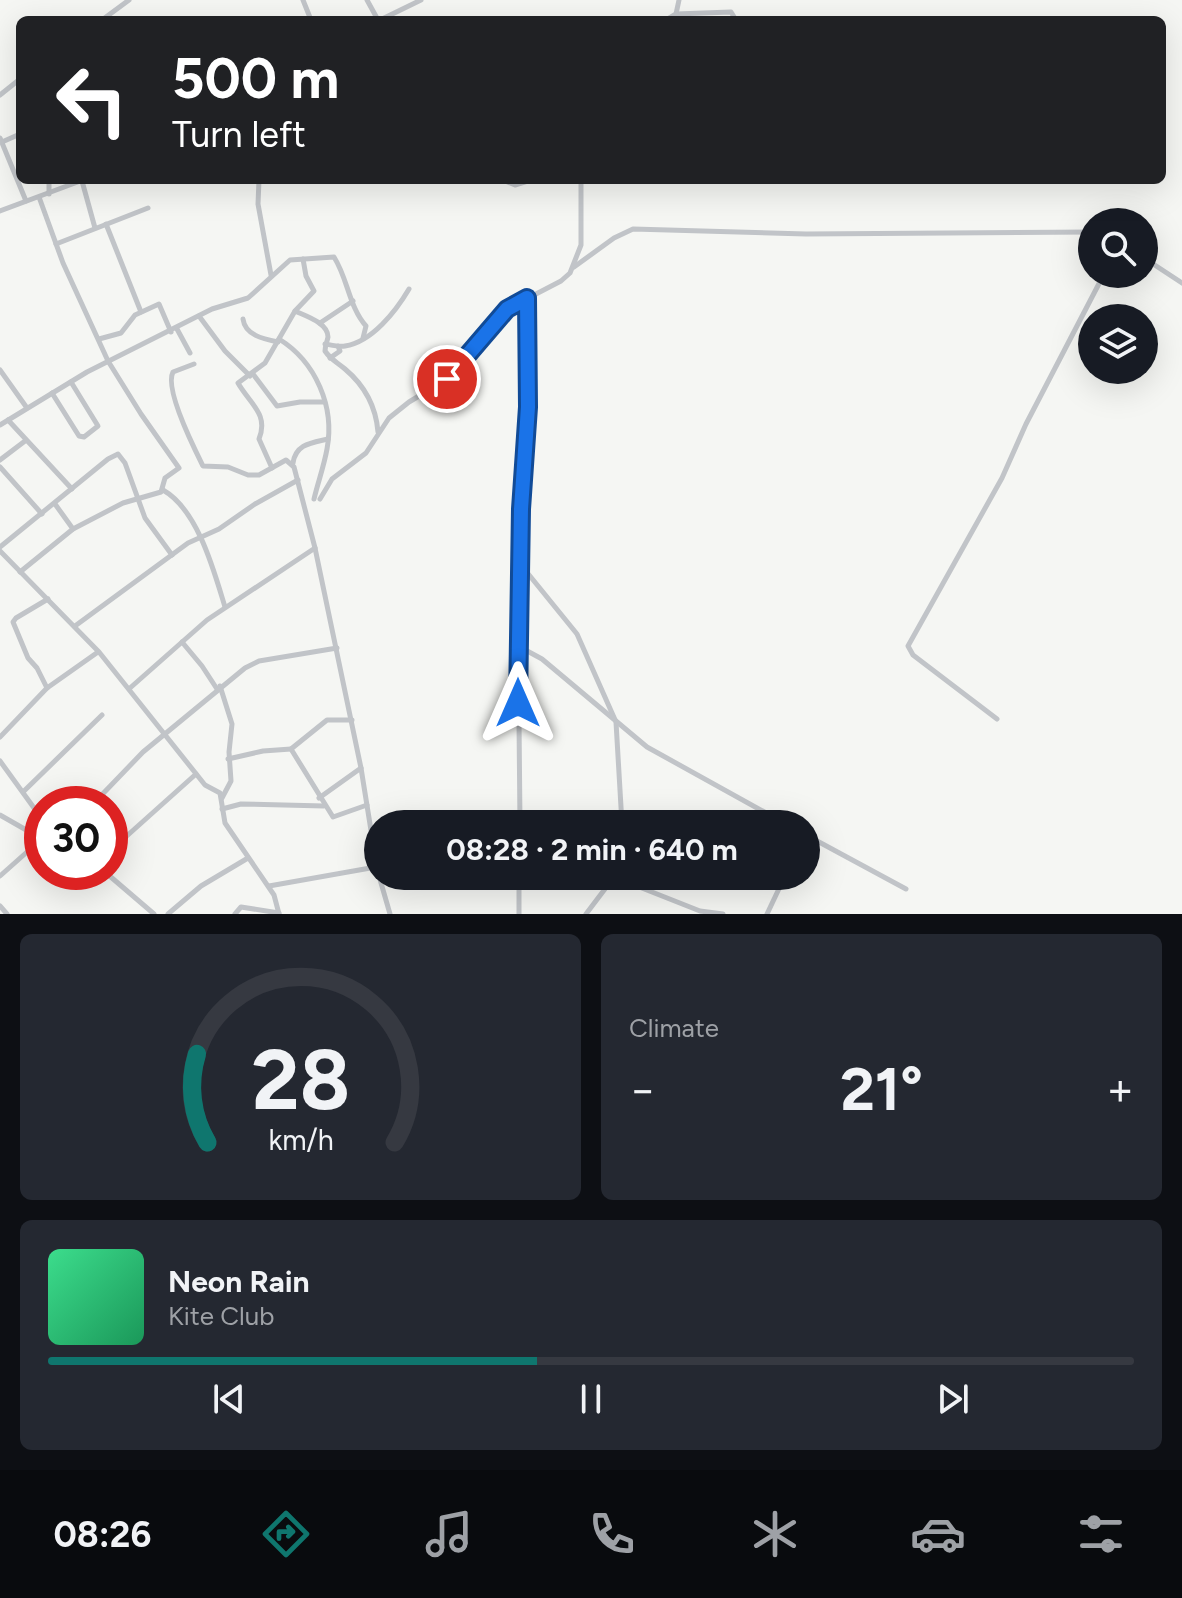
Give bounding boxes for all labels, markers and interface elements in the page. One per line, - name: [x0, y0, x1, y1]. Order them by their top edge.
- text: 500 m: [172, 45, 339, 112]
- icon: left: [40, 48, 144, 152]
- text: Turn left: [172, 113, 306, 156]
- map controls: [1078, 208, 1158, 384]
- button: search: [1078, 208, 1158, 288]
- button: layers: [1078, 304, 1158, 384]
- pin: [413, 345, 481, 413]
- icon: arrive: [425, 357, 469, 401]
- position arrow: [476, 661, 560, 745]
- speed limit sign: 30: [24, 786, 128, 890]
- text: 08:28 · 2 min · 640 m: [446, 831, 738, 868]
- text: Climate: [629, 1012, 719, 1044]
- text: 28: [251, 1030, 350, 1130]
- text: 21°: [840, 1053, 923, 1125]
- text: −: [629, 1063, 656, 1116]
- text: +: [1107, 1063, 1134, 1116]
- text: km/h: [268, 1123, 333, 1157]
- text: Neon Rain: [168, 1263, 310, 1300]
- text: Kite Club: [168, 1300, 274, 1332]
- icon: previous: [207, 1377, 251, 1421]
- icon: pause: [569, 1377, 613, 1421]
- icon: next: [931, 1377, 975, 1421]
- icon: directions: [258, 1506, 314, 1562]
- icon: music: [421, 1506, 477, 1562]
- icon: phone: [584, 1506, 640, 1562]
- icon: climate: [747, 1506, 803, 1562]
- icon: car: [910, 1506, 966, 1562]
- icon: filters: [1073, 1506, 1129, 1562]
- text: 08:26: [53, 1513, 151, 1556]

